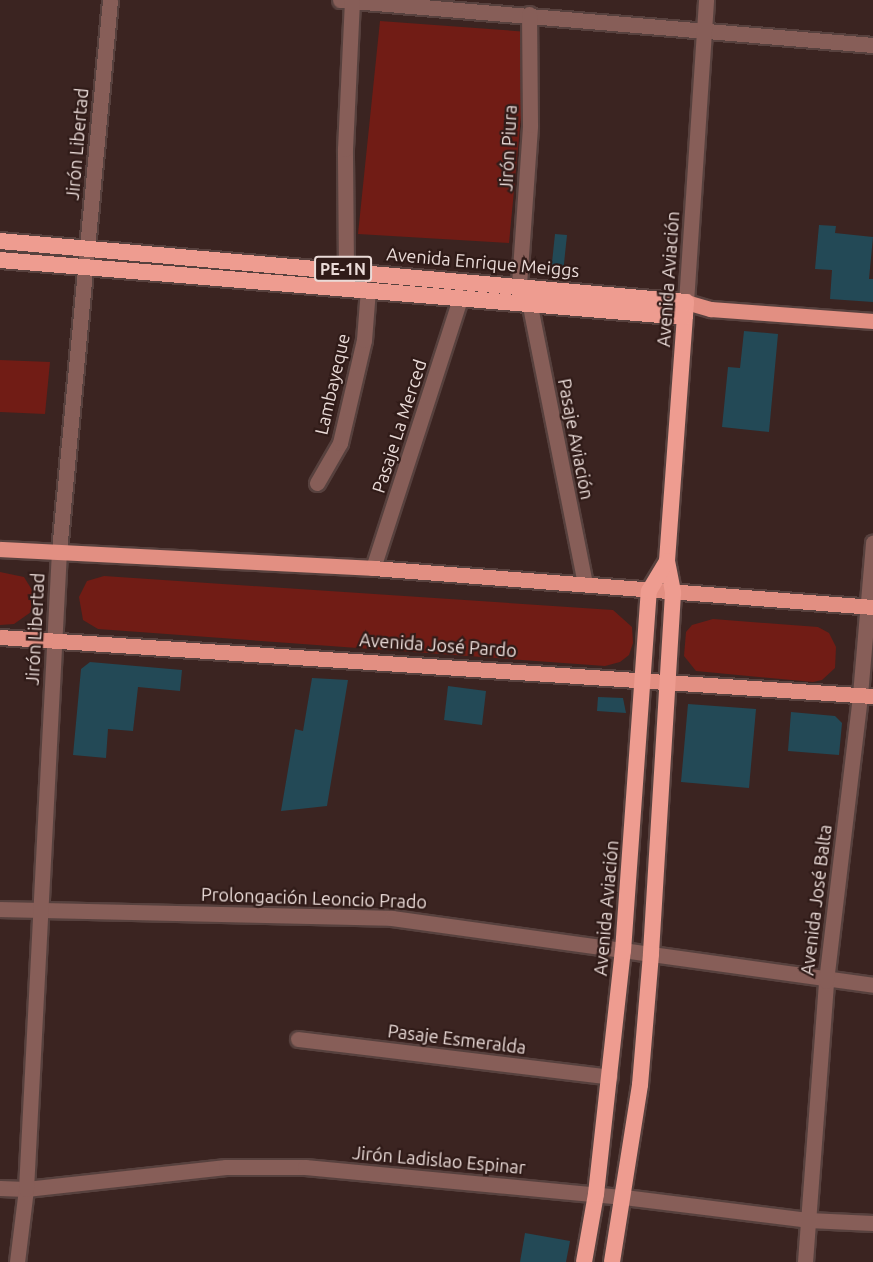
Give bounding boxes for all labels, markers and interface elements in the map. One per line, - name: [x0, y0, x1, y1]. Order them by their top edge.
- street label: Jirón Libertad: [61, 87, 93, 201]
- street label: Jirón Piura: [495, 104, 521, 192]
- street label: Avenida Aviación: [652, 210, 684, 348]
- street label: Avenida Enrique Meiggs: [386, 243, 580, 281]
- road number: PE-1N: [313, 256, 373, 282]
- street label: Lambayeque: [310, 331, 354, 437]
- street label: Pasaje La Merced: [367, 357, 431, 495]
- street label: Pasaje Aviación: [554, 377, 598, 501]
- street label: Jirón Libertad: [21, 572, 49, 686]
- street label: Avenida José Pardo: [359, 629, 517, 661]
- street label: Avenida José Balta: [796, 823, 836, 977]
- street label: Avenida Aviación: [589, 839, 623, 977]
- street label: Prolongación Leoncio Prado: [201, 883, 427, 913]
- street label: Pasaje Esmeralda: [387, 1020, 527, 1058]
- street label: Jirón Ladislao Espinar: [351, 1142, 527, 1178]

